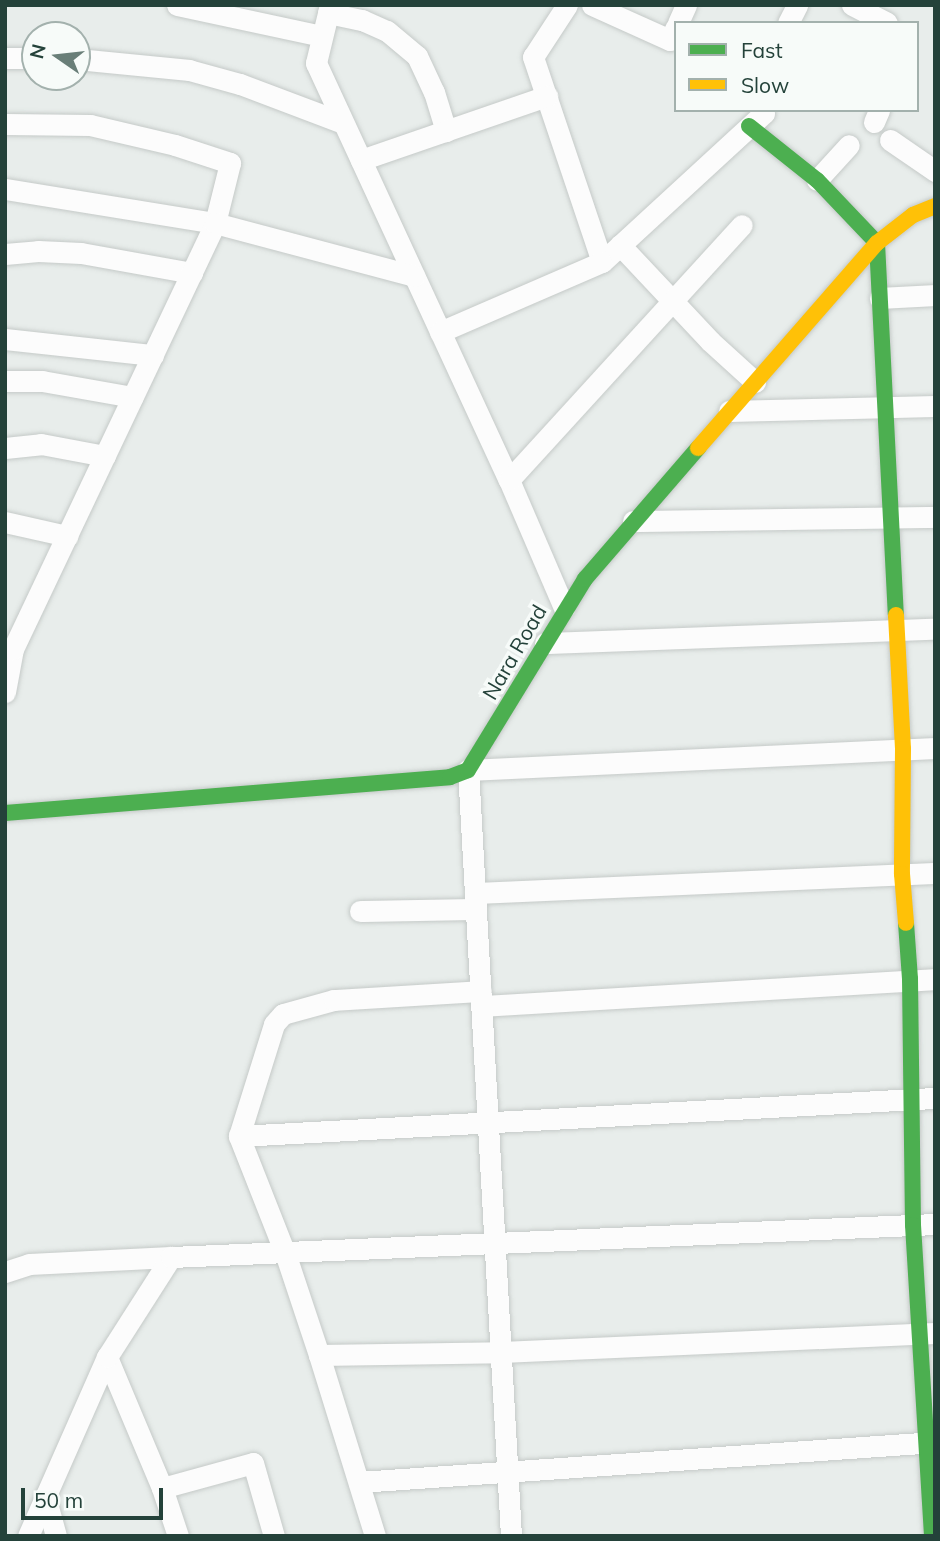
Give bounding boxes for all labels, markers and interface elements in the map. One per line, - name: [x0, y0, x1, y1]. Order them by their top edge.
- north arrow: [21, 21, 91, 91]
- legend: [674, 21, 919, 112]
- text: Fast: [741, 37, 783, 63]
- text: N: [24, 42, 51, 61]
- text: Slow: [741, 72, 789, 98]
- street label: Nara Road: [477, 600, 551, 704]
- scale bar: [24, 1474, 166, 1518]
- text: 50 m: [34, 1487, 83, 1513]

